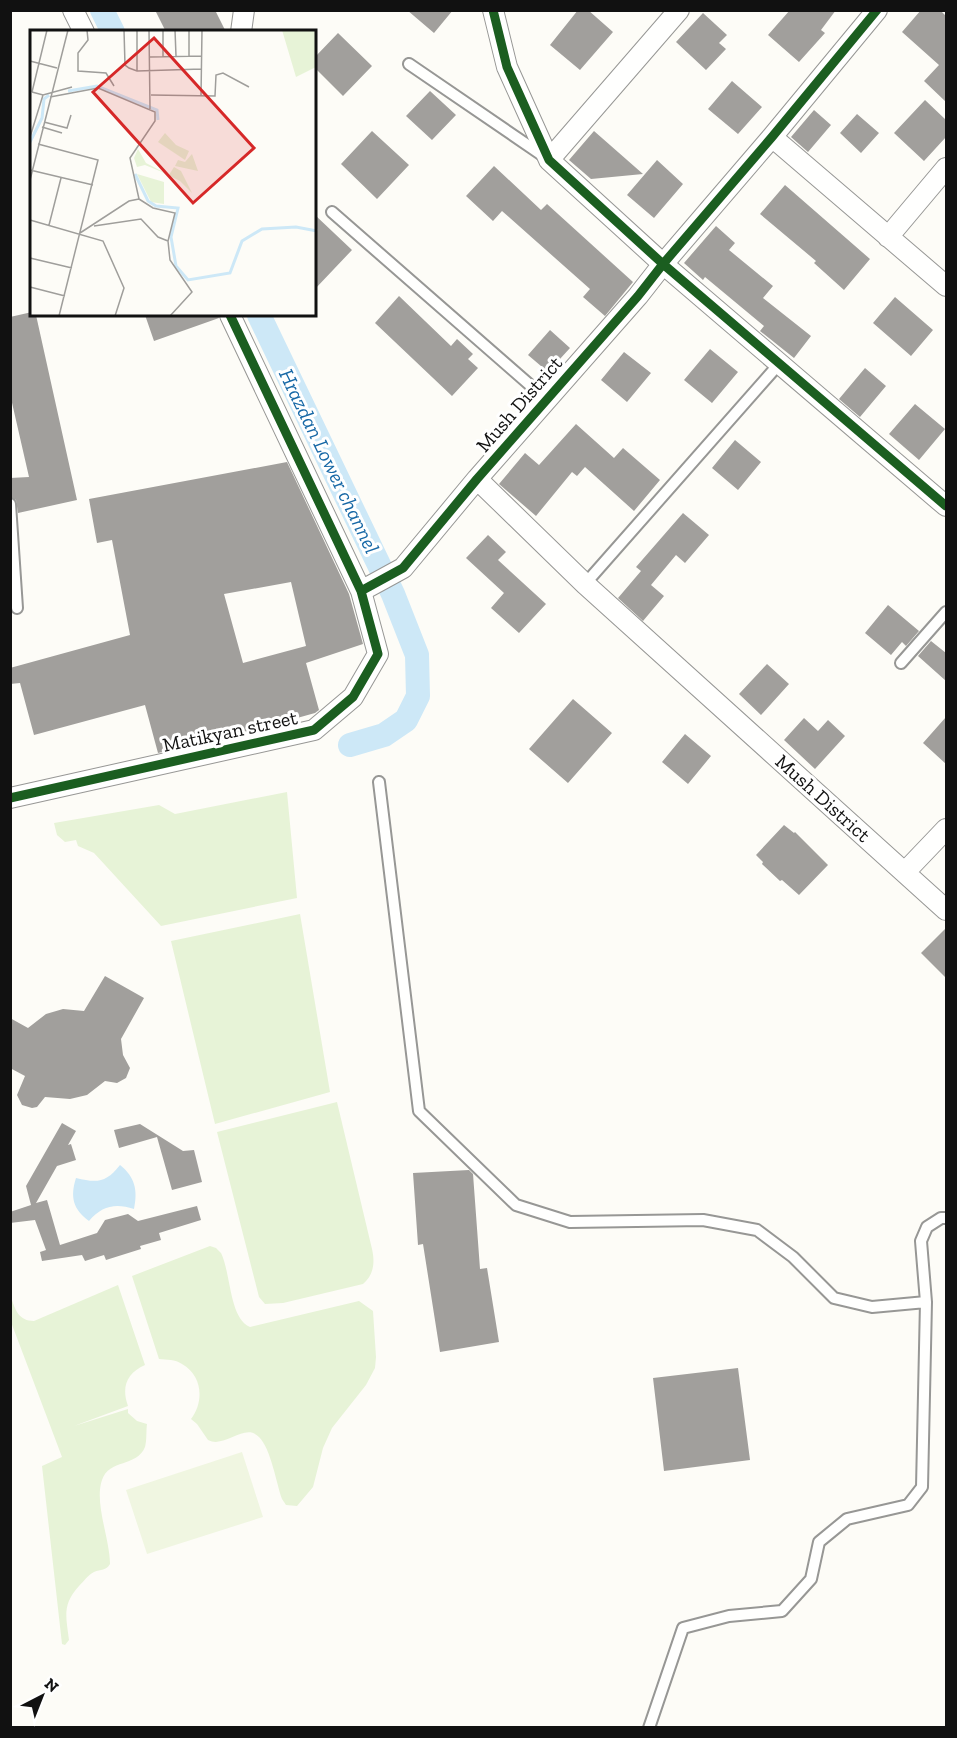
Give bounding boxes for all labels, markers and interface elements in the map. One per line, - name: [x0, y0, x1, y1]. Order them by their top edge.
- inset map: [30, 30, 316, 316]
- street label: Mush District: [471, 351, 568, 457]
- water label: Hrazdan Lower channel: [274, 364, 385, 557]
- street label: Matikyan street: [160, 705, 300, 757]
- street label: Mush District: [771, 749, 876, 847]
- north arrow: [12, 1666, 72, 1726]
- text: N: [41, 1674, 63, 1696]

